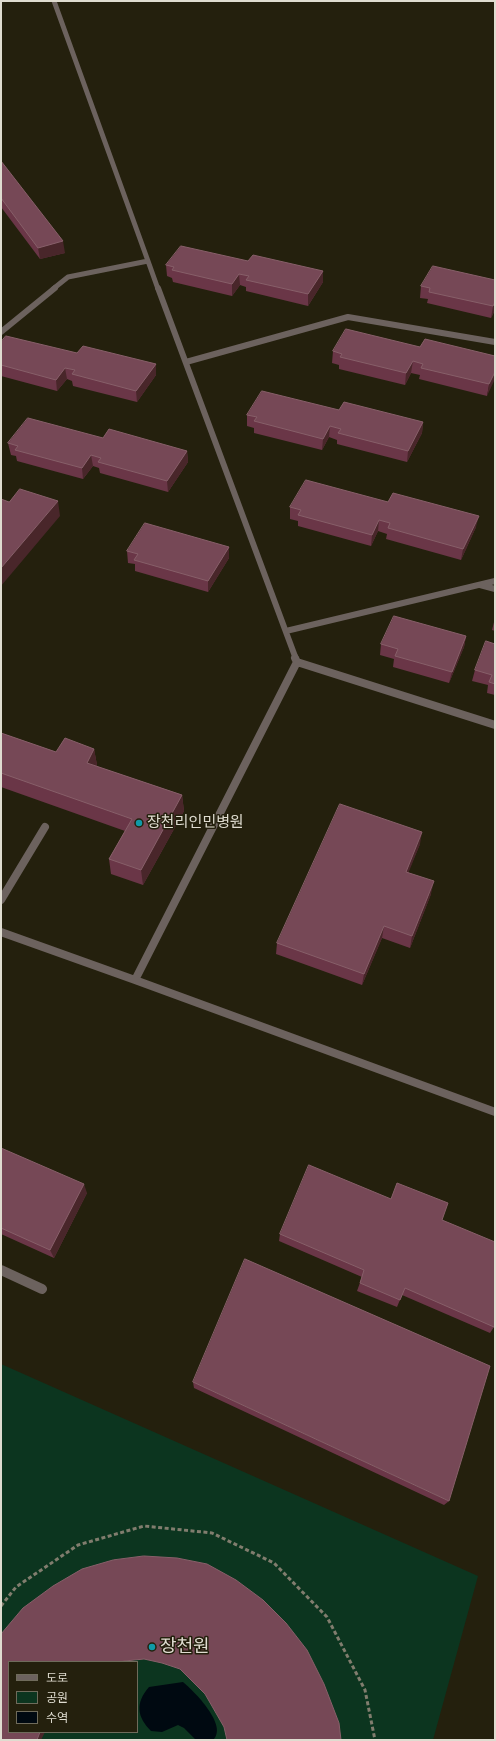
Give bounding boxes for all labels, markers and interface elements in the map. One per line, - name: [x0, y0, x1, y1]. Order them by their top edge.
- place label: 장천리인민병원: [147, 814, 244, 832]
- marker: 장천리인민병원: [134, 818, 144, 828]
- place label: 장천원: [160, 1636, 210, 1658]
- marker: 장천원: [147, 1642, 157, 1652]
- legend: [8, 1661, 138, 1733]
- text: 도로: [46, 1671, 68, 1686]
- text: 공원: [46, 1691, 68, 1706]
- text: 수역: [46, 1711, 68, 1726]

